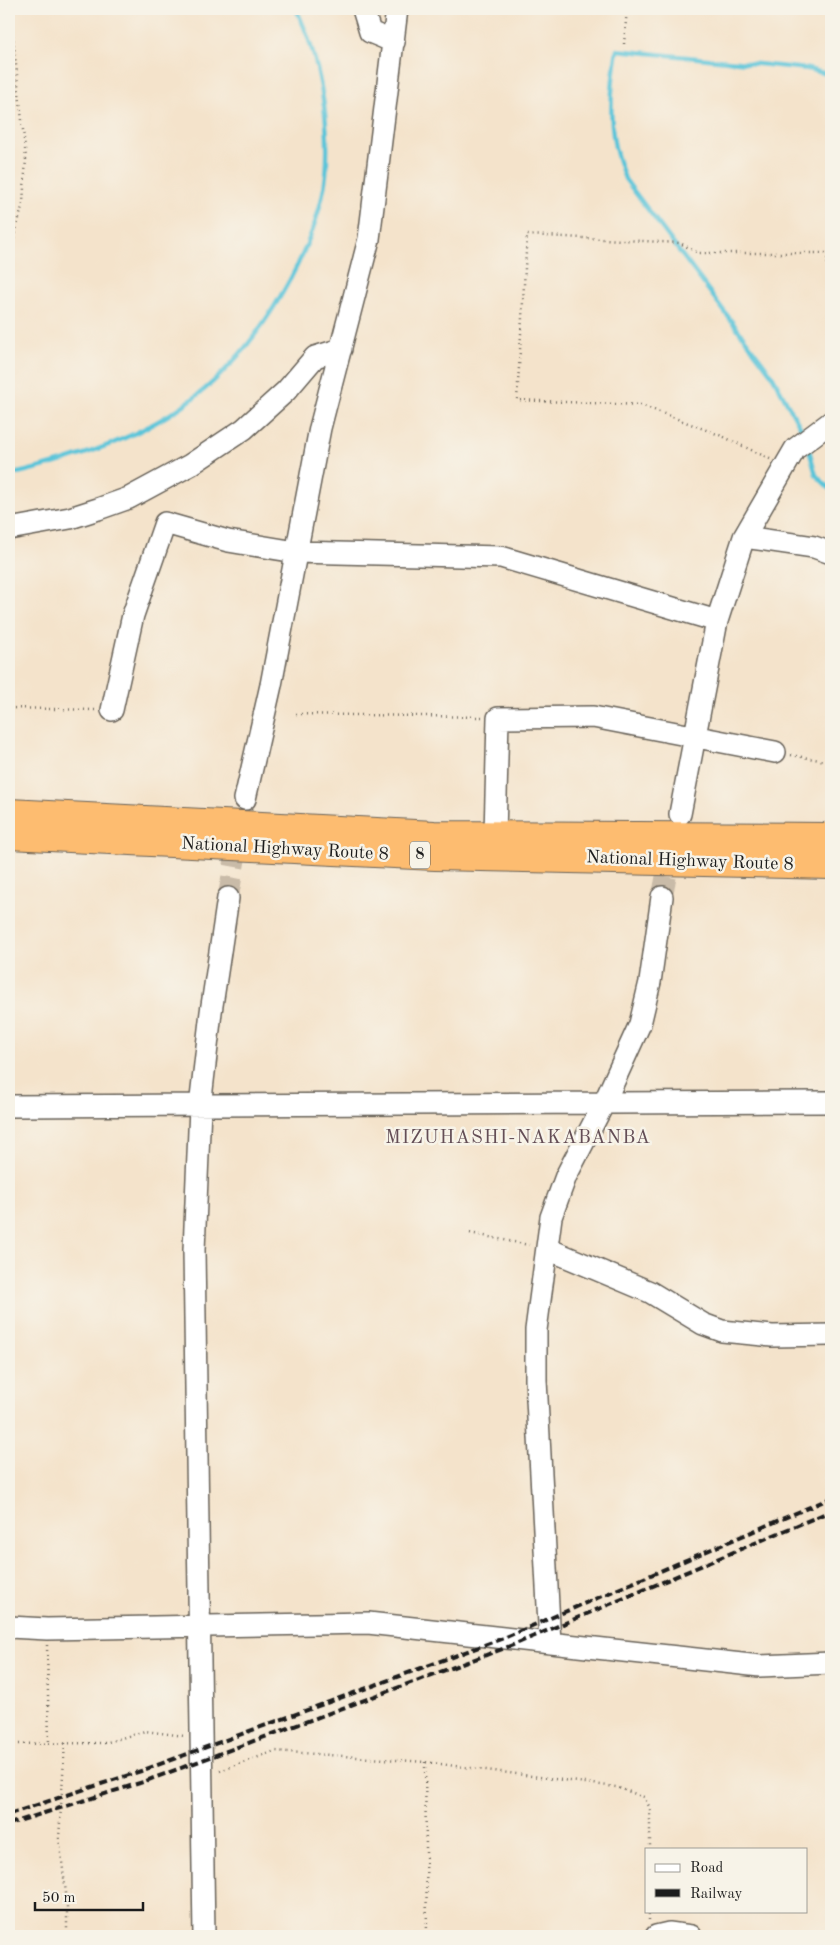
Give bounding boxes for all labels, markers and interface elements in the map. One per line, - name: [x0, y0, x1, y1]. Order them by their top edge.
- street label: National Highway Route 8: [181, 835, 389, 863]
- road number: 8: [410, 842, 430, 868]
- street label: National Highway Route 8: [586, 848, 794, 874]
- district label: MIZUHASHI-NAKABANBA: [385, 1129, 651, 1148]
- legend: [645, 1848, 808, 1912]
- text: Road: [690, 1861, 724, 1876]
- scale bar: [35, 1880, 142, 1912]
- text: Railway: [690, 1887, 743, 1902]
- text: 50 m: [42, 1891, 76, 1906]

